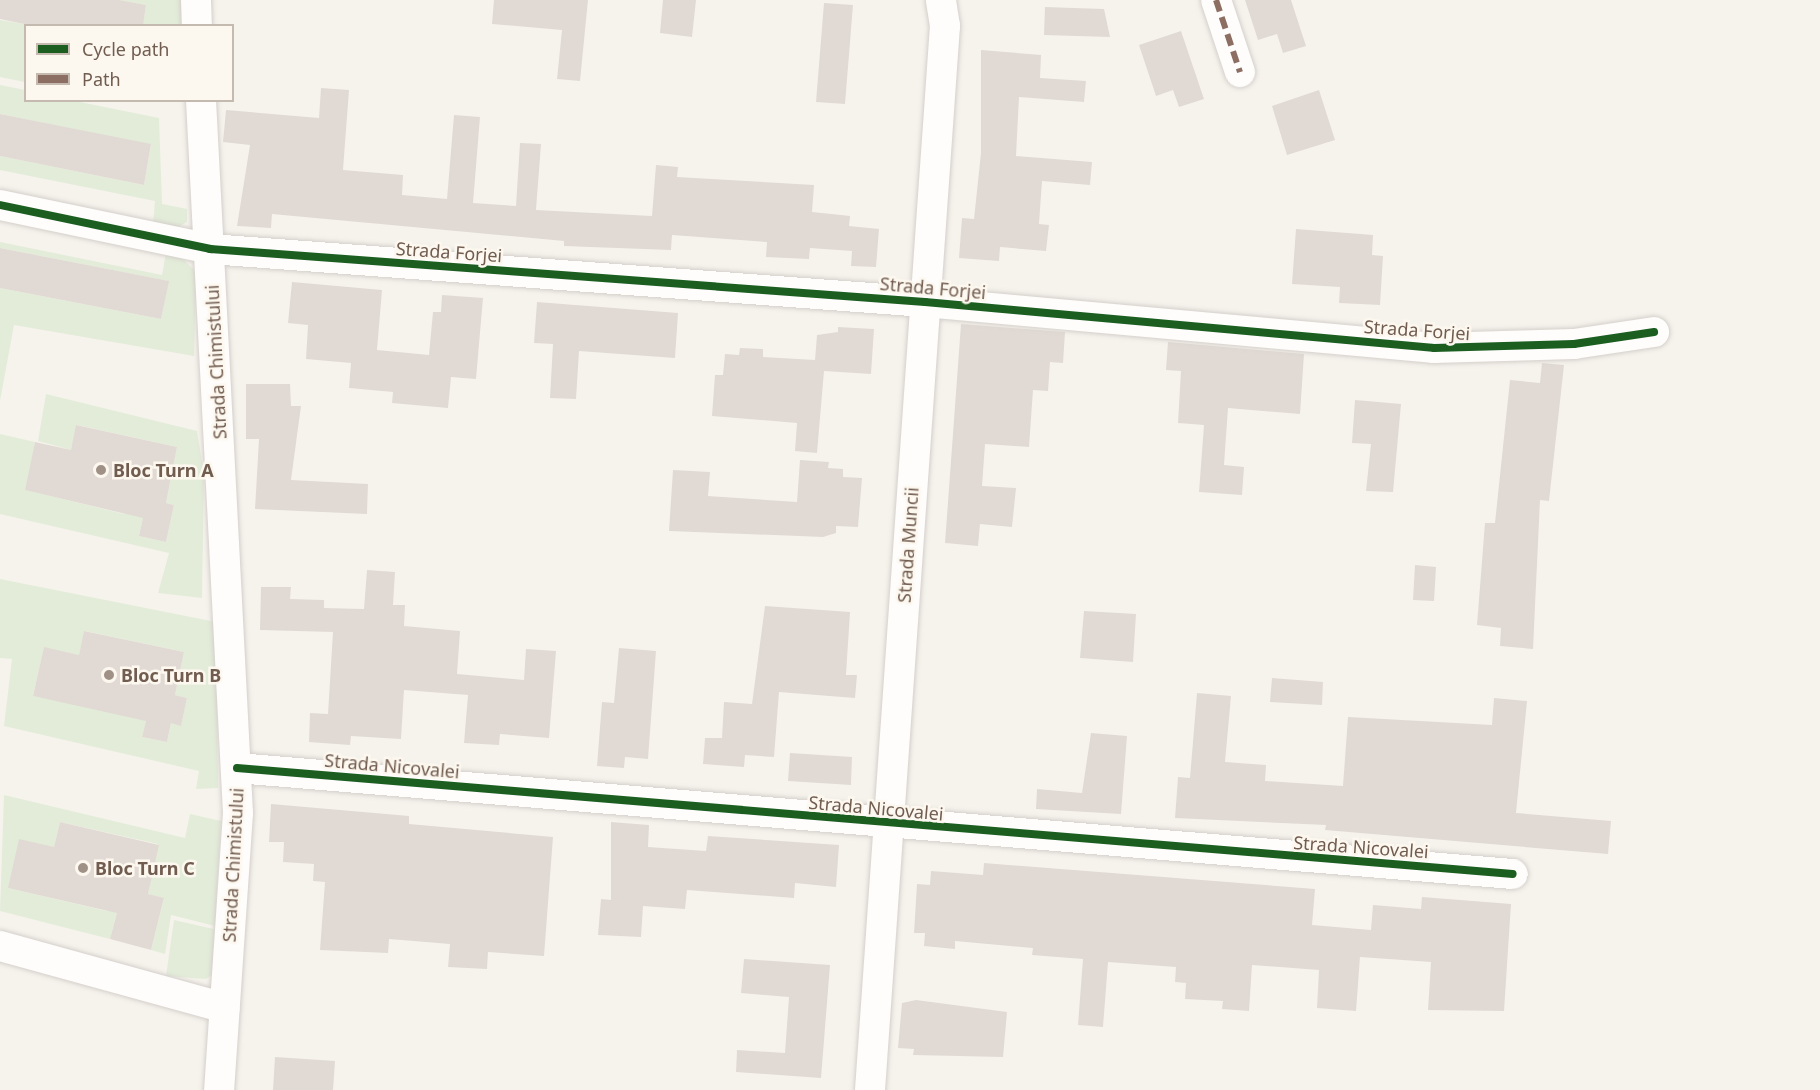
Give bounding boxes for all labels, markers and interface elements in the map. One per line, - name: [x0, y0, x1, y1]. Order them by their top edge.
- legend: [24, 24, 234, 102]
- text: Cycle path: [82, 37, 169, 61]
- text: Path: [82, 67, 121, 91]
- street label: Strada Forjei: [395, 238, 503, 266]
- street label: Strada Forjei: [879, 273, 987, 303]
- street label: Strada Chimistului: [201, 284, 231, 440]
- street label: Strada Forjei: [1363, 316, 1471, 344]
- place label: Bloc Turn A: [113, 459, 214, 481]
- marker: Bloc Turn A: [94, 463, 108, 477]
- street label: Strada Muncii: [893, 486, 923, 604]
- place label: Bloc Turn B: [121, 664, 221, 686]
- marker: Bloc Turn B: [102, 668, 116, 682]
- street label: Strada Nicovalei: [324, 749, 460, 783]
- street label: Strada Chimistului: [218, 787, 248, 943]
- street label: Strada Nicovalei: [808, 791, 944, 825]
- street label: Strada Nicovalei: [1293, 831, 1429, 863]
- place label: Bloc Turn C: [95, 857, 195, 879]
- marker: Bloc Turn C: [76, 861, 90, 875]

